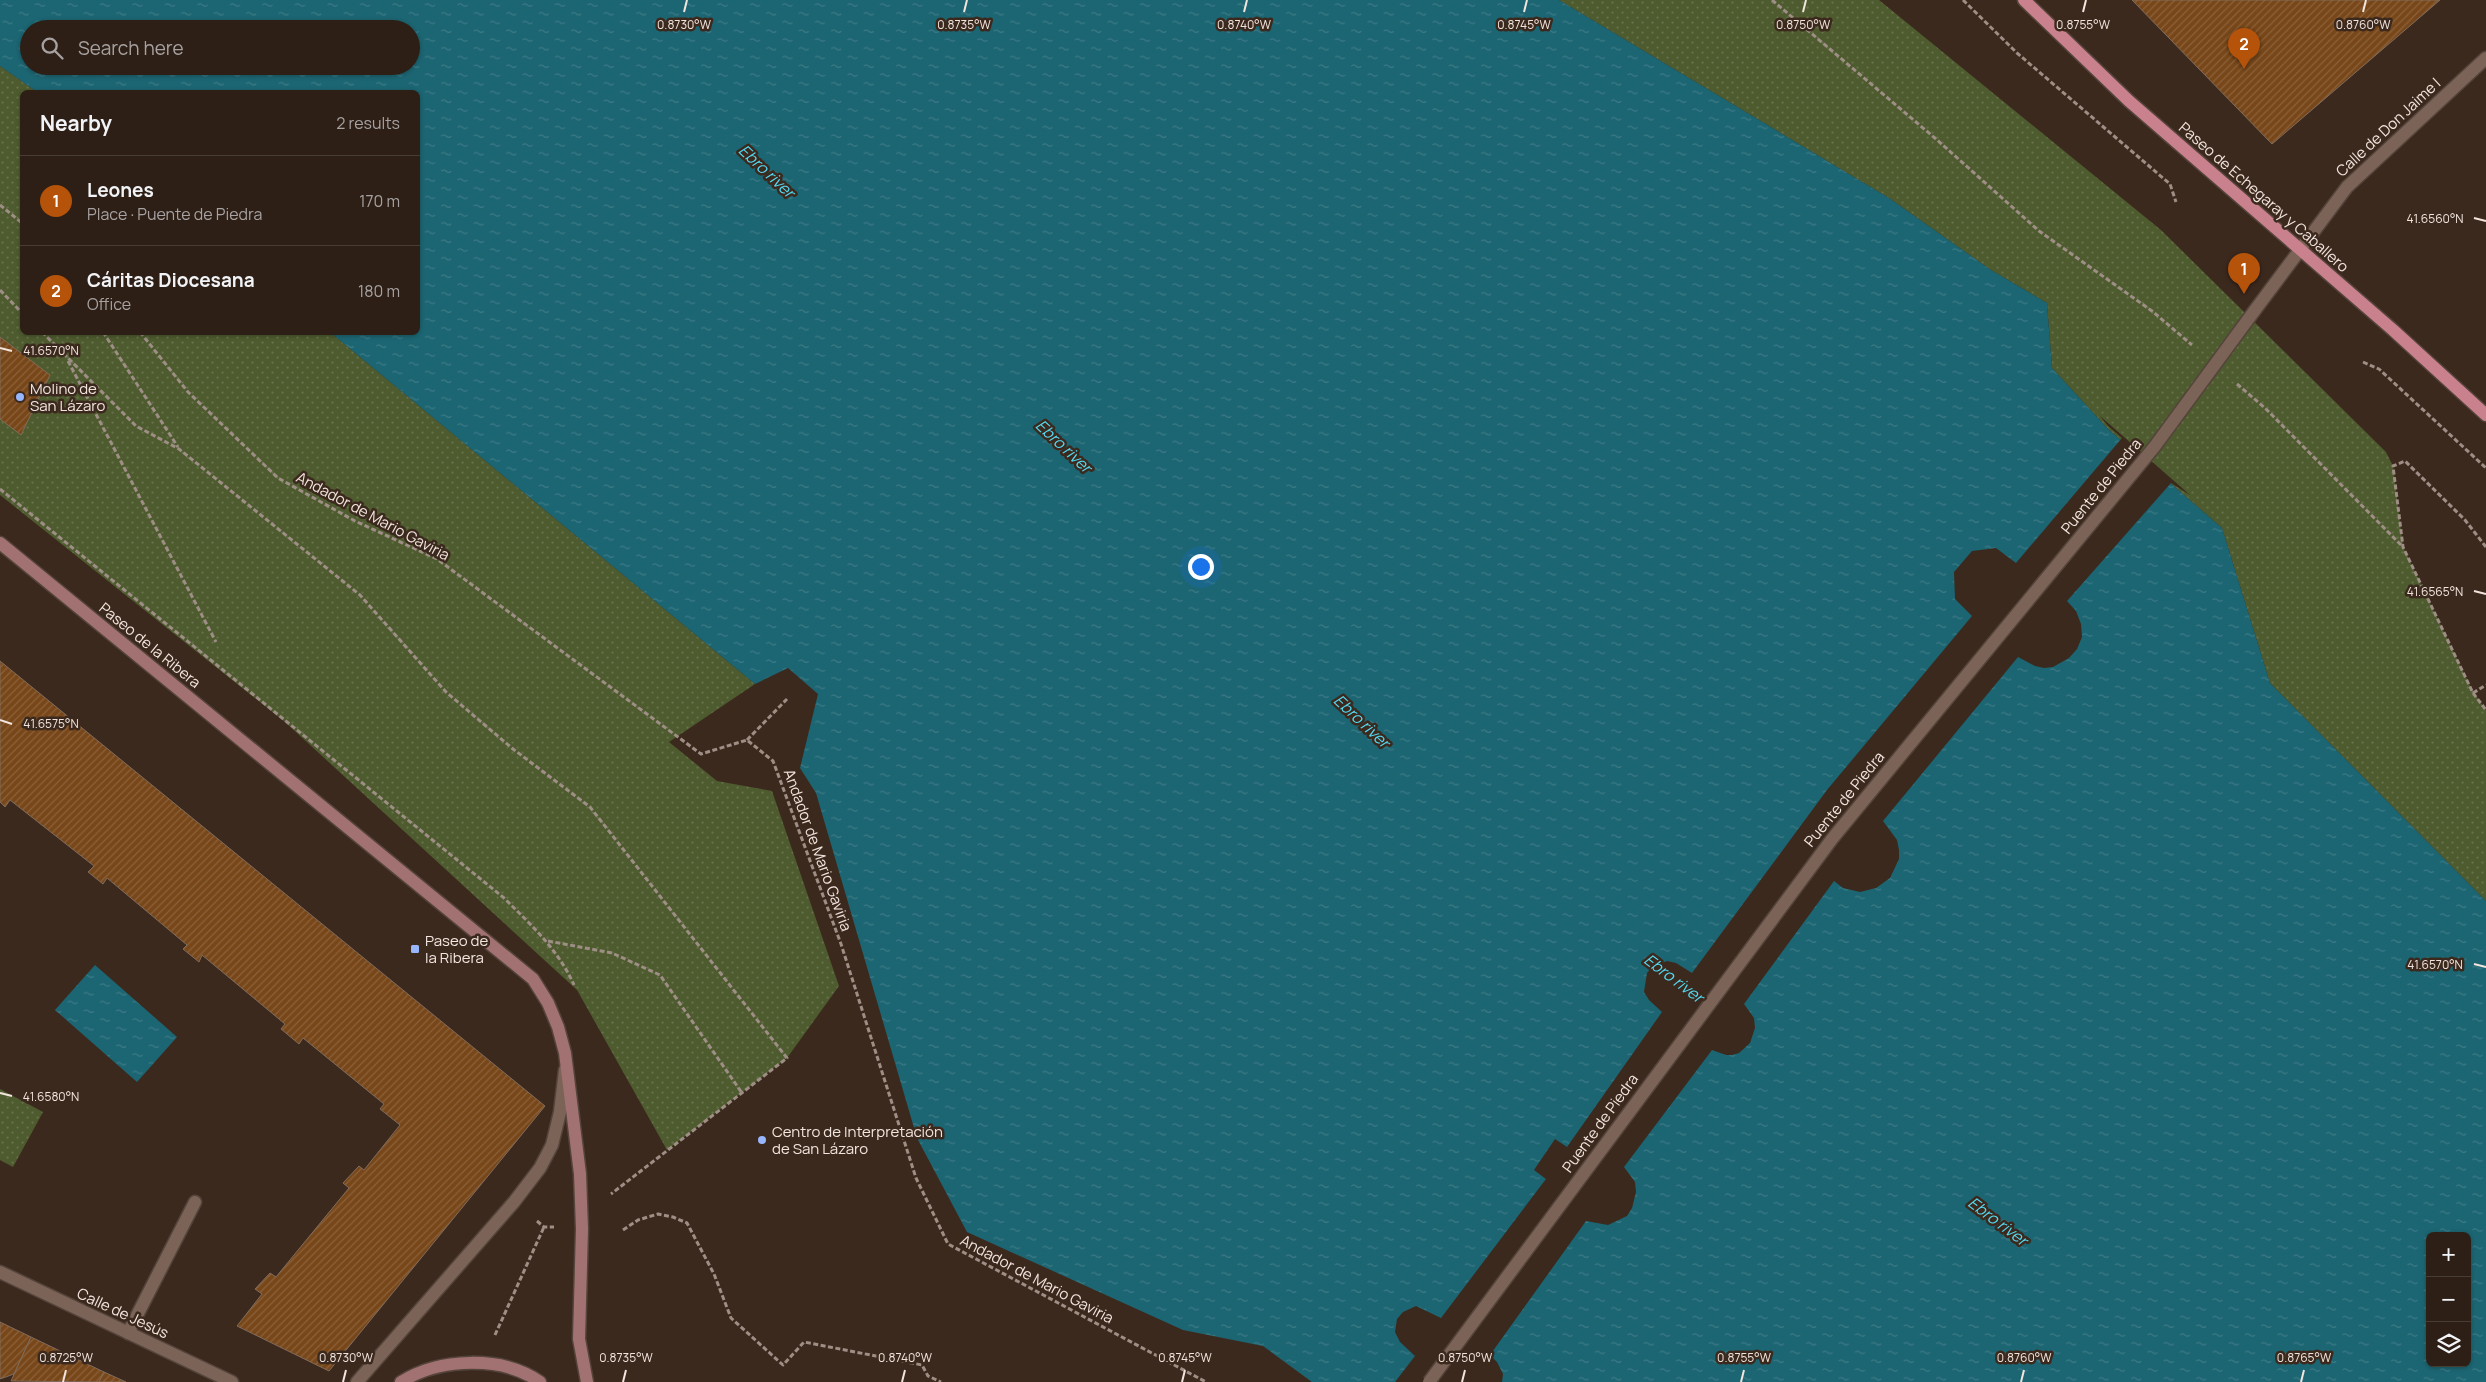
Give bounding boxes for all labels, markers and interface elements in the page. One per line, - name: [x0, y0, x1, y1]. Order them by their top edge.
- text: 0.8730°W: [657, 16, 712, 33]
- text: 0.8735°W: [937, 16, 992, 33]
- text: 0.8740°W: [1217, 16, 1272, 33]
- text: 0.8745°W: [1497, 16, 1552, 33]
- text: 0.8750°W: [1776, 16, 1831, 33]
- text: 0.8755°W: [2056, 16, 2111, 33]
- text: 0.8760°W: [2336, 16, 2391, 33]
- search box: [20, 20, 420, 75]
- pin: 2: [2228, 28, 2260, 69]
- icon: search: [38, 34, 66, 62]
- text: Search here: [78, 35, 184, 61]
- street label: Calle de Don Jaime I: [2331, 73, 2445, 181]
- text: Nearby: [40, 109, 112, 137]
- text: 2 results: [336, 112, 400, 134]
- street label: Paseo de Echegaray y Caballero: [2174, 117, 2354, 277]
- water label: Ebro river: [734, 139, 801, 204]
- text: Leones: [87, 177, 154, 203]
- text: 1: [52, 190, 60, 212]
- text: 170 m: [359, 190, 400, 212]
- text: Place · Puente de Piedra: [87, 203, 262, 225]
- text: 41.6560°N: [2406, 210, 2464, 227]
- pin: 1: [2228, 253, 2260, 294]
- text: Cáritas Diocesana: [87, 267, 255, 293]
- text: 2: [51, 280, 61, 302]
- text: 180 m: [358, 280, 400, 302]
- text: Office: [87, 293, 131, 315]
- text: 41.6570°N: [23, 342, 79, 359]
- place label: Molino de San Lázaro: [30, 378, 106, 416]
- marker: Molino de San Lázaro: [14, 391, 26, 403]
- water label: Ebro river: [1031, 414, 1098, 479]
- street label: Puente de Piedra: [2056, 434, 2146, 538]
- street label: Andador de Mario Gaviria: [293, 467, 453, 565]
- your location: [1188, 554, 1214, 580]
- text: 41.6565°N: [2407, 583, 2463, 600]
- street label: Paseo de la Ribera: [95, 597, 205, 693]
- water label: Ebro river: [1329, 689, 1396, 754]
- text: 41.6575°N: [23, 715, 79, 732]
- street label: Puente de Piedra: [1799, 747, 1889, 851]
- street label: Andador de Mario Gaviria: [779, 766, 857, 934]
- place label: Paseo de la Ribera: [425, 930, 488, 968]
- marker: Paseo de la Ribera: [409, 943, 421, 955]
- water label: Ebro river: [1640, 948, 1710, 1009]
- text: 41.6570°N: [2407, 956, 2463, 973]
- street label: Puente de Piedra: [1557, 1069, 1643, 1177]
- text: 41.6580°N: [23, 1088, 79, 1105]
- place label: Centro de Interpretación de San Lázaro: [772, 1121, 943, 1159]
- marker: Centro de Interpretación de San Lázaro: [756, 1134, 768, 1146]
- water label: Ebro river: [1964, 1191, 2034, 1252]
- street label: Andador de Mario Gaviria: [957, 1230, 1117, 1328]
- map controls: [2426, 1232, 2471, 1367]
- button: +: [2426, 1232, 2471, 1277]
- button: −: [2426, 1277, 2471, 1322]
- street label: Calle de Jesús: [74, 1283, 172, 1343]
- button: layers: [2426, 1322, 2471, 1367]
- text: 0.8725°W: [39, 1349, 94, 1366]
- text: 0.8730°W: [319, 1349, 374, 1366]
- text: 0.8735°W: [599, 1349, 654, 1366]
- text: 0.8740°W: [878, 1349, 933, 1366]
- text: 0.8745°W: [1158, 1349, 1213, 1366]
- text: 0.8750°W: [1438, 1349, 1493, 1366]
- text: 0.8755°W: [1717, 1349, 1772, 1366]
- text: 0.8760°W: [1997, 1349, 2052, 1366]
- text: 0.8765°W: [2277, 1349, 2332, 1366]

